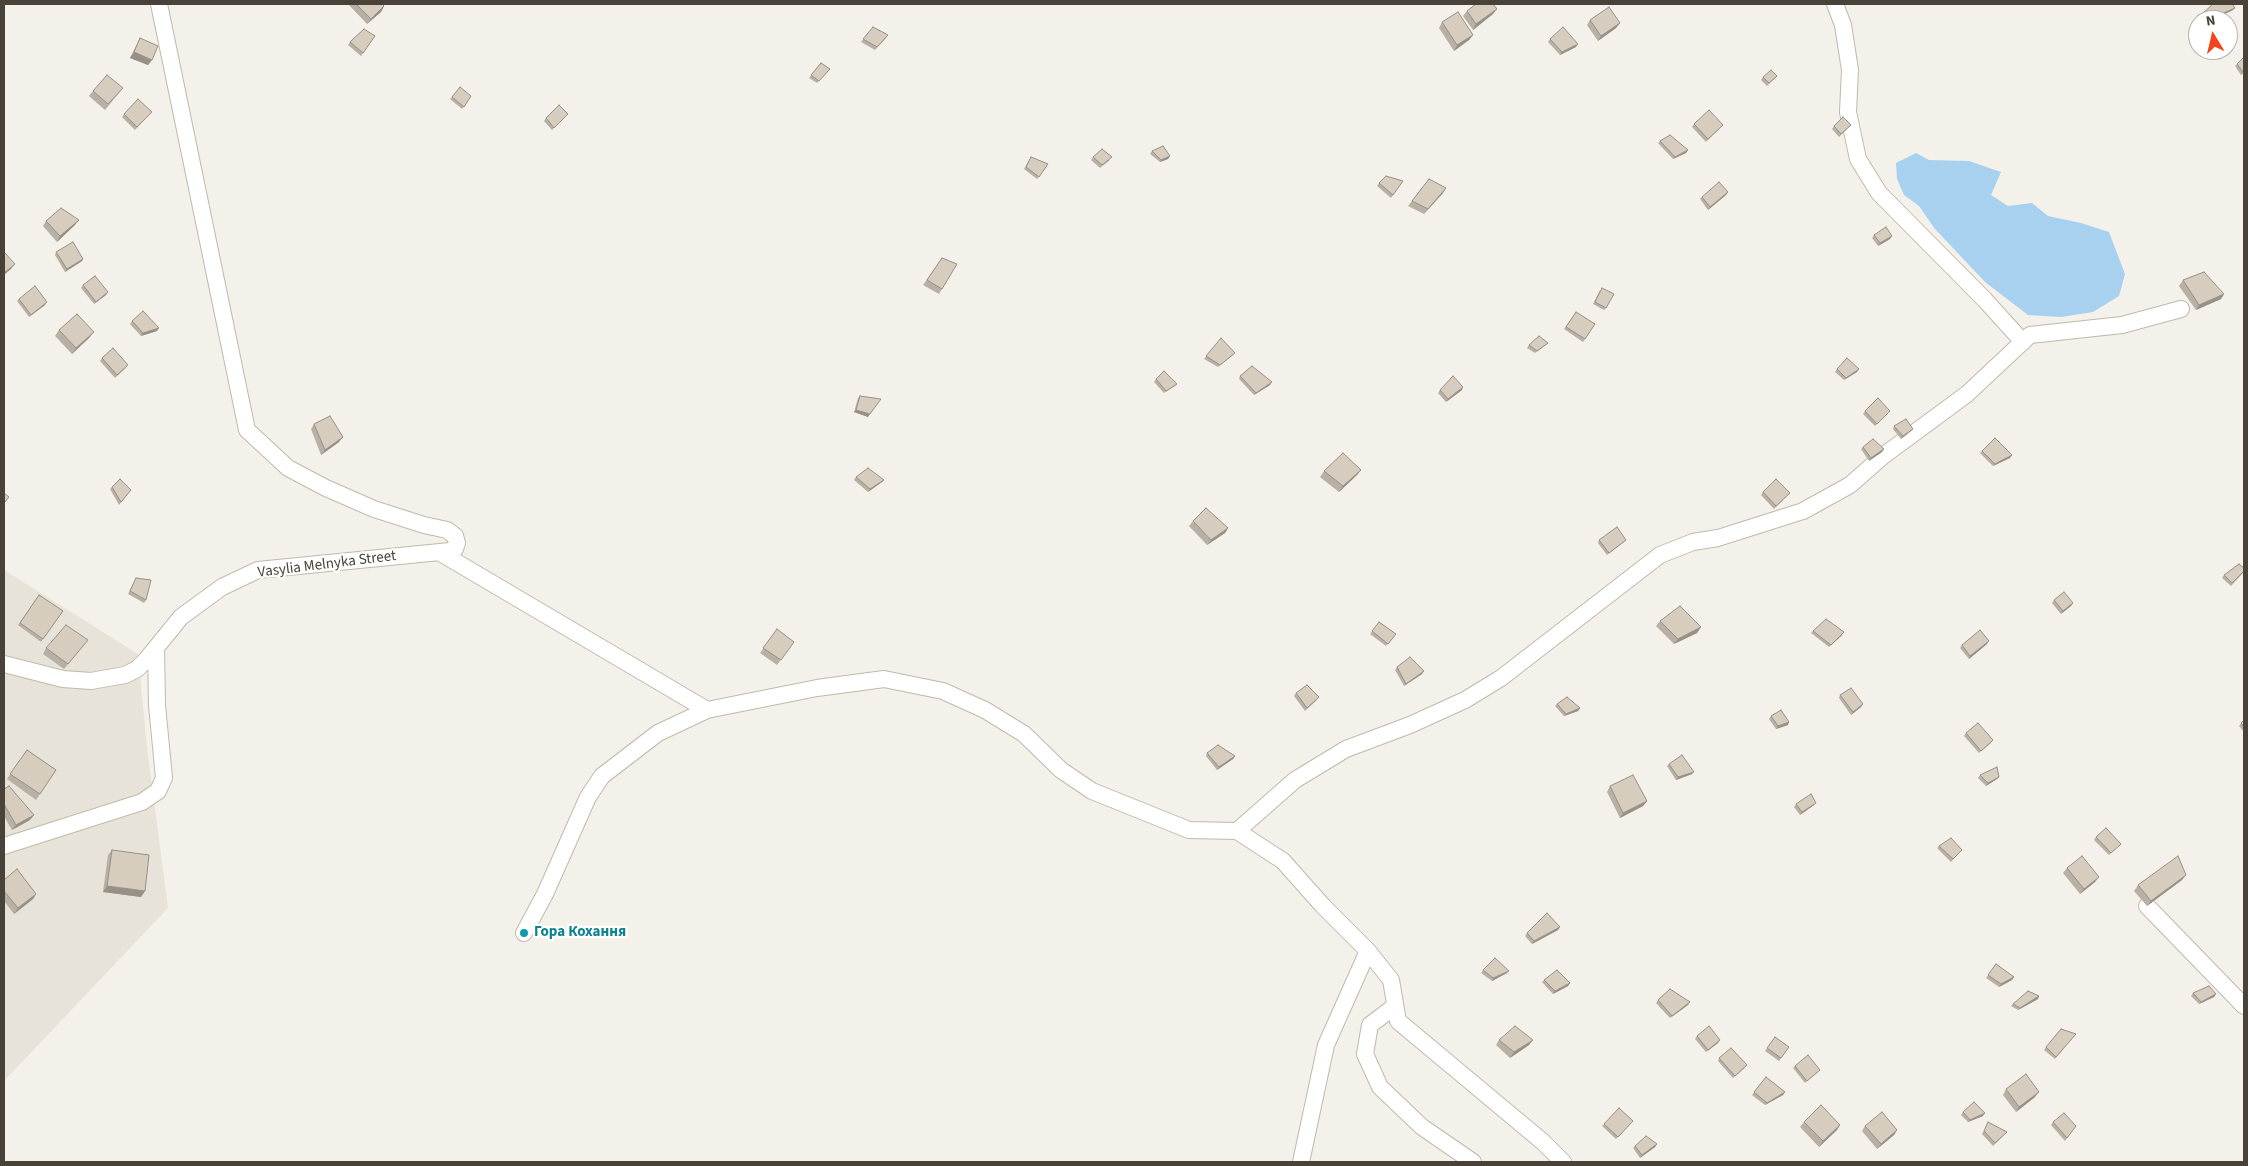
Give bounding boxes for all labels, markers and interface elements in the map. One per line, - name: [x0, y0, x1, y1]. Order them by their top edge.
- north arrow: [2188, 10, 2238, 60]
- text: N: [2205, 11, 2217, 32]
- street label: Vasylia Melnyka Street: [257, 548, 397, 582]
- place label: Гора Кохання: [534, 924, 626, 942]
- marker: Гора Кохання: [518, 927, 530, 939]

